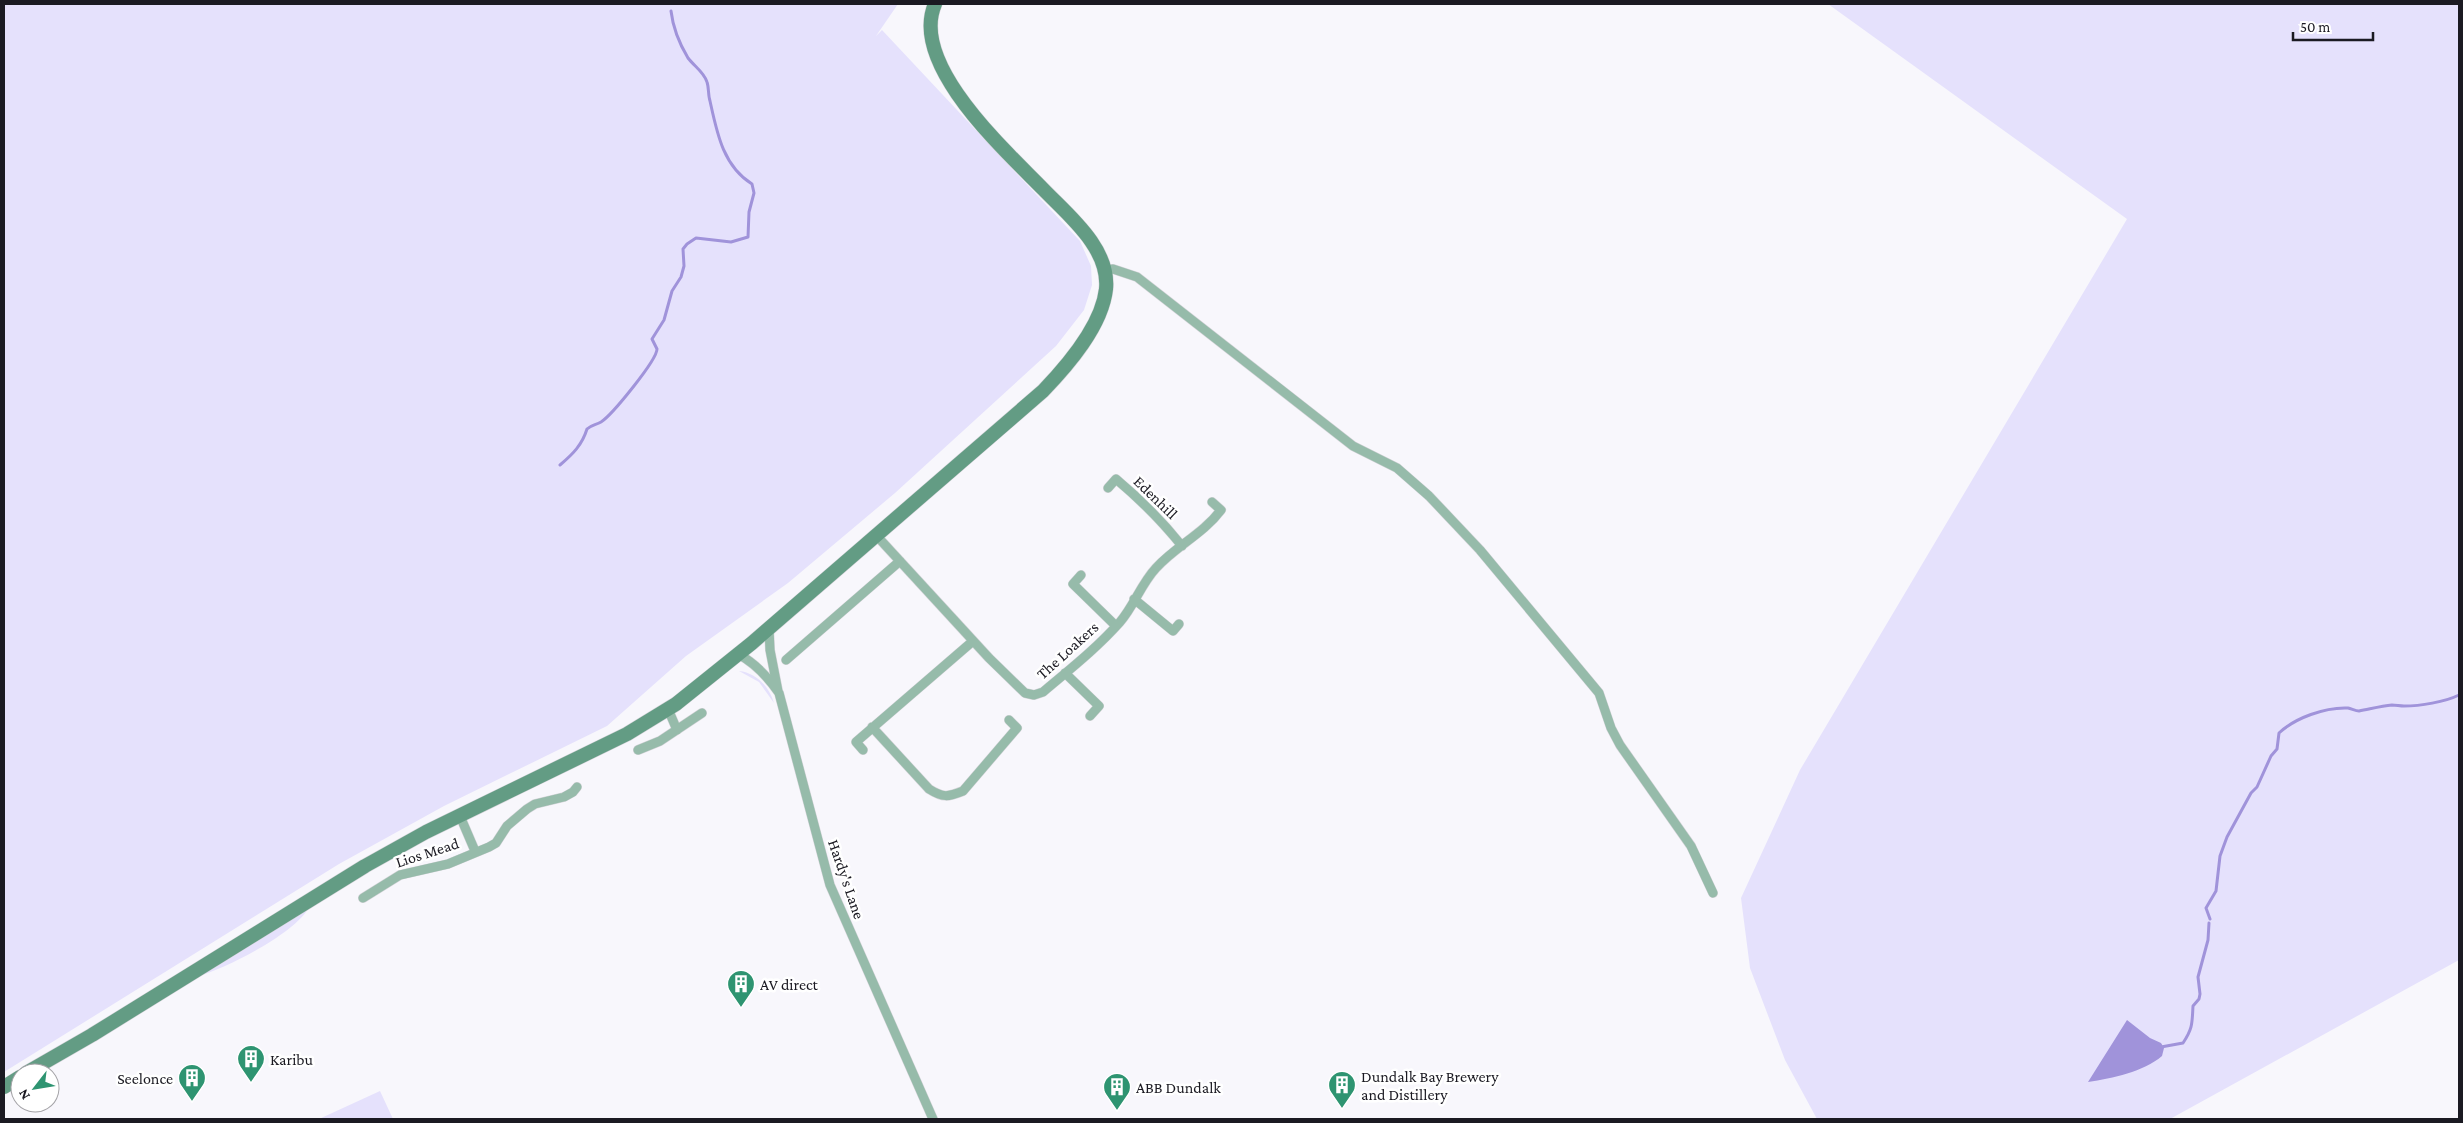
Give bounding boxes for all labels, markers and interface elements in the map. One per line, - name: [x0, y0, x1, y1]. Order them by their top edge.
- scale bar: [2293, 10, 2373, 42]
- text: 50 m: [2300, 19, 2330, 35]
- street label: Edenhill: [1130, 473, 1181, 522]
- street label: The Loakers: [1033, 618, 1102, 682]
- street label: Lios Mead: [393, 834, 461, 871]
- street label: Hardy's Lane: [824, 837, 868, 921]
- building icon: AV direct: [726, 969, 756, 1008]
- place label: AV direct: [760, 976, 819, 993]
- building icon: Karibu: [236, 1044, 266, 1083]
- place label: Karibu: [270, 1051, 314, 1068]
- north arrow: [10, 1063, 60, 1113]
- building icon: Seelonce: [177, 1063, 207, 1102]
- place label: Dundalk Bay Brewery and Distillery: [1361, 1068, 1499, 1104]
- place label: Seelonce: [117, 1070, 173, 1087]
- building icon: Dundalk Bay Brewery and Distillery: [1327, 1070, 1357, 1109]
- building icon: ABB Dundalk: [1102, 1072, 1132, 1111]
- place label: ABB Dundalk: [1136, 1079, 1221, 1096]
- text: N: [14, 1086, 33, 1103]

